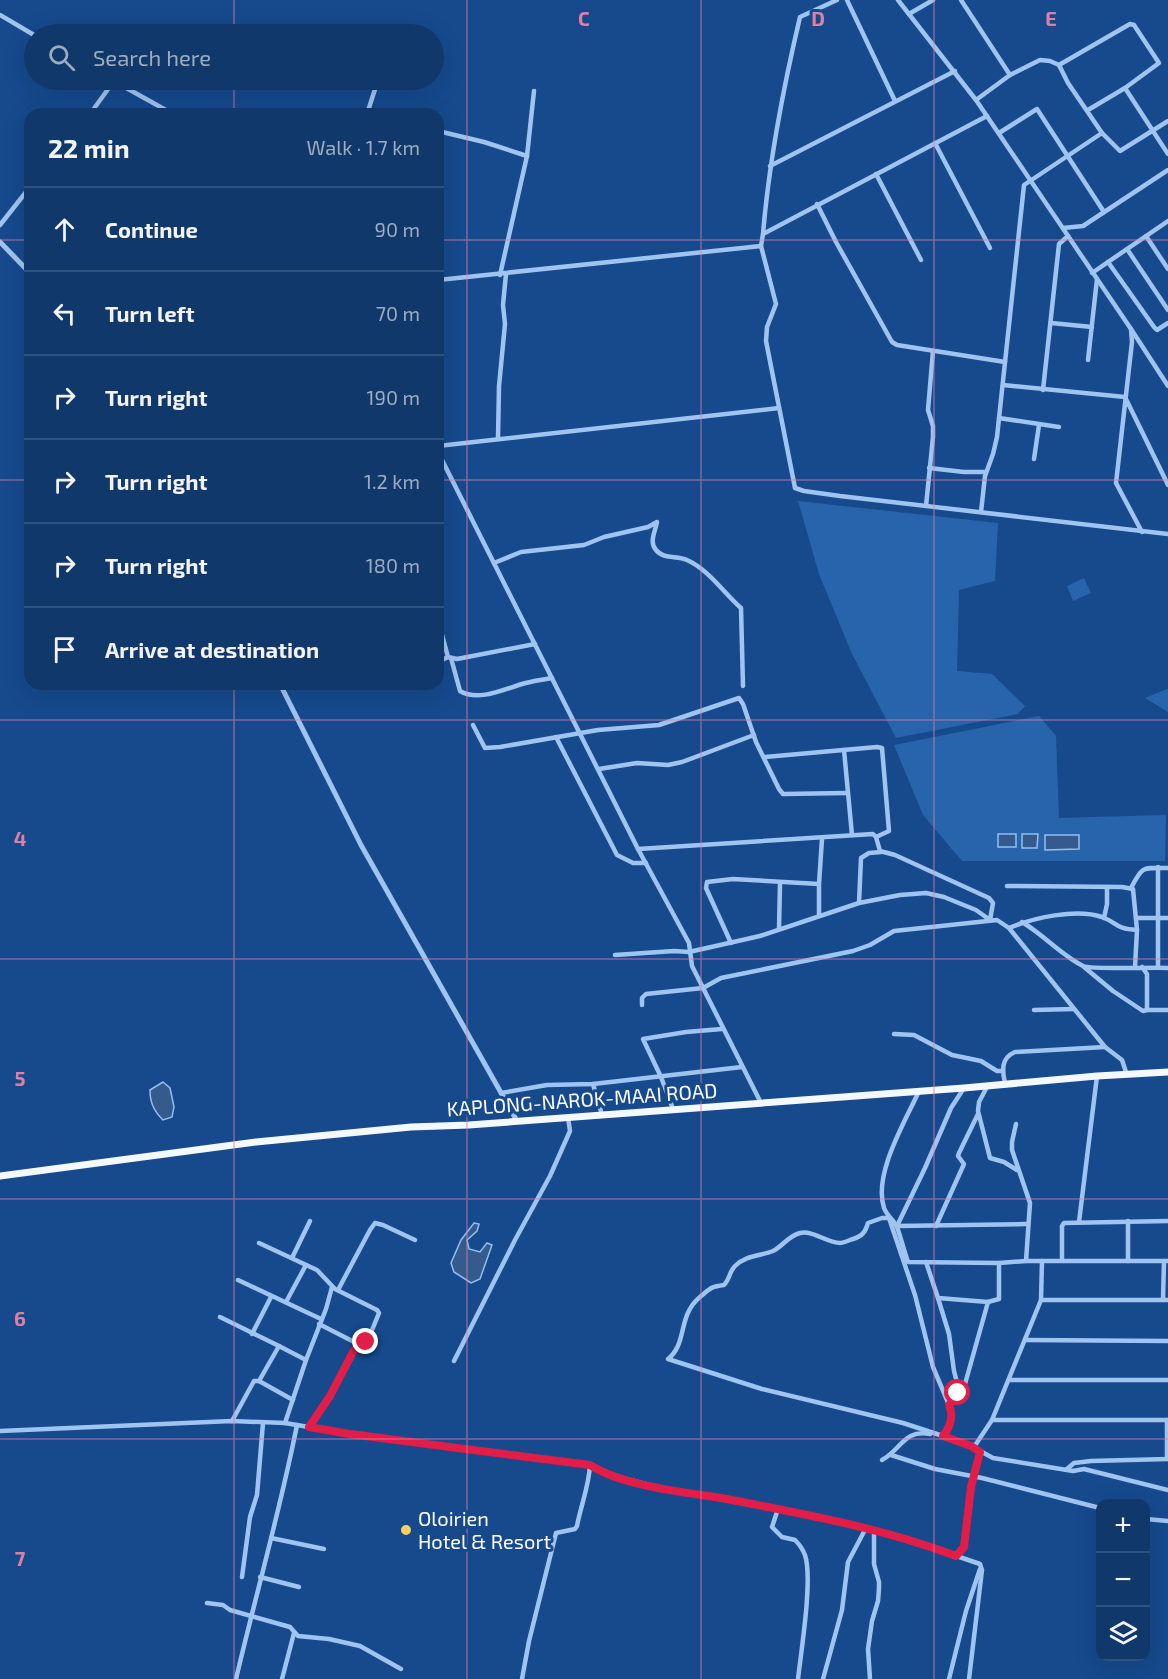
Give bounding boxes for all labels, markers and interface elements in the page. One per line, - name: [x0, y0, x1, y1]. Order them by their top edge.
- text: C: [578, 6, 590, 30]
- text: D: [811, 6, 825, 30]
- text: E: [1045, 6, 1057, 30]
- search box: [24, 24, 444, 90]
- icon: search: [45, 41, 78, 74]
- text: Search here: [93, 44, 211, 70]
- text: 22 min: [48, 132, 130, 163]
- text: Walk · 1.7 km: [307, 135, 420, 159]
- icon: ahead: [48, 213, 81, 246]
- text: Continue: [105, 216, 198, 242]
- text: 90 m: [375, 217, 420, 241]
- icon: left: [48, 297, 81, 330]
- text: Turn left: [105, 300, 194, 326]
- text: 70 m: [376, 301, 420, 325]
- icon: right: [48, 381, 81, 414]
- text: Turn right: [105, 384, 207, 410]
- text: 190 m: [367, 385, 420, 409]
- icon: right: [48, 465, 81, 498]
- text: Turn right: [105, 468, 207, 494]
- text: 1.2 km: [364, 469, 420, 493]
- icon: right: [48, 549, 81, 582]
- text: Turn right: [105, 552, 207, 578]
- text: 180 m: [366, 553, 420, 577]
- icon: arrive: [48, 633, 81, 666]
- text: Arrive at destination: [105, 636, 319, 662]
- text: 4: [14, 826, 27, 850]
- text: 5: [14, 1066, 26, 1090]
- street label: KAPLONG-NAROK-MAAI ROAD: [446, 1078, 718, 1120]
- text: 6: [14, 1306, 26, 1330]
- route end: [352, 1328, 378, 1354]
- route start: [944, 1379, 970, 1405]
- map controls: [1096, 1499, 1150, 1661]
- button: +: [1096, 1499, 1150, 1553]
- place label: Oloirien Hotel & Resort: [418, 1506, 551, 1553]
- marker: Oloirien Hotel & Resort: [399, 1523, 413, 1537]
- text: 7: [15, 1546, 26, 1570]
- button: −: [1096, 1553, 1150, 1607]
- button: layers: [1096, 1607, 1150, 1661]

